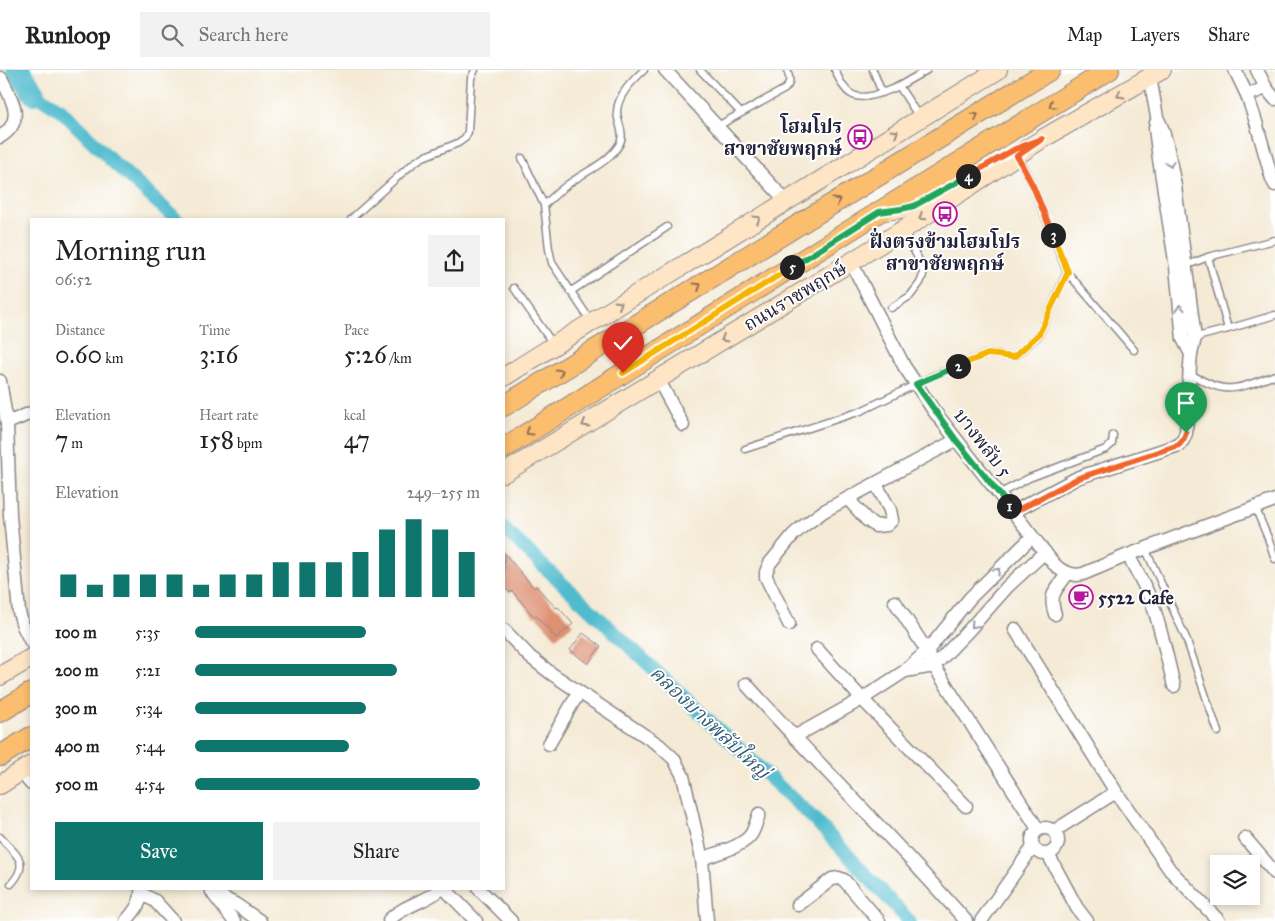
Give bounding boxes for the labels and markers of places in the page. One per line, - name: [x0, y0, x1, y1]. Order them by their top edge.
- place label: โฮมโปร สาขาชัยพฤกษ์: [724, 113, 842, 160]
- bus stop icon: โฮมโปร สาขาชัยพฤกษ์: [847, 124, 873, 150]
- pin: 4: [956, 164, 980, 188]
- bus stop icon: ฝั่งตรงข้ามโฮมโปร สาขาชัยพฤกษ์: [932, 201, 958, 227]
- pin: 3: [1040, 222, 1066, 248]
- place label: ฝั่งตรงข้ามโฮมโปร สาขาชัยพฤกษ์: [870, 227, 1020, 275]
- pin: 5: [780, 254, 804, 280]
- pin: [602, 322, 644, 373]
- pin: 2: [946, 354, 970, 378]
- pin: [1165, 382, 1207, 433]
- pin: 1: [996, 494, 1022, 518]
- cafe icon: 5522 Cafe: [1068, 584, 1094, 610]
- place label: 5522 Cafe: [1098, 586, 1174, 609]

